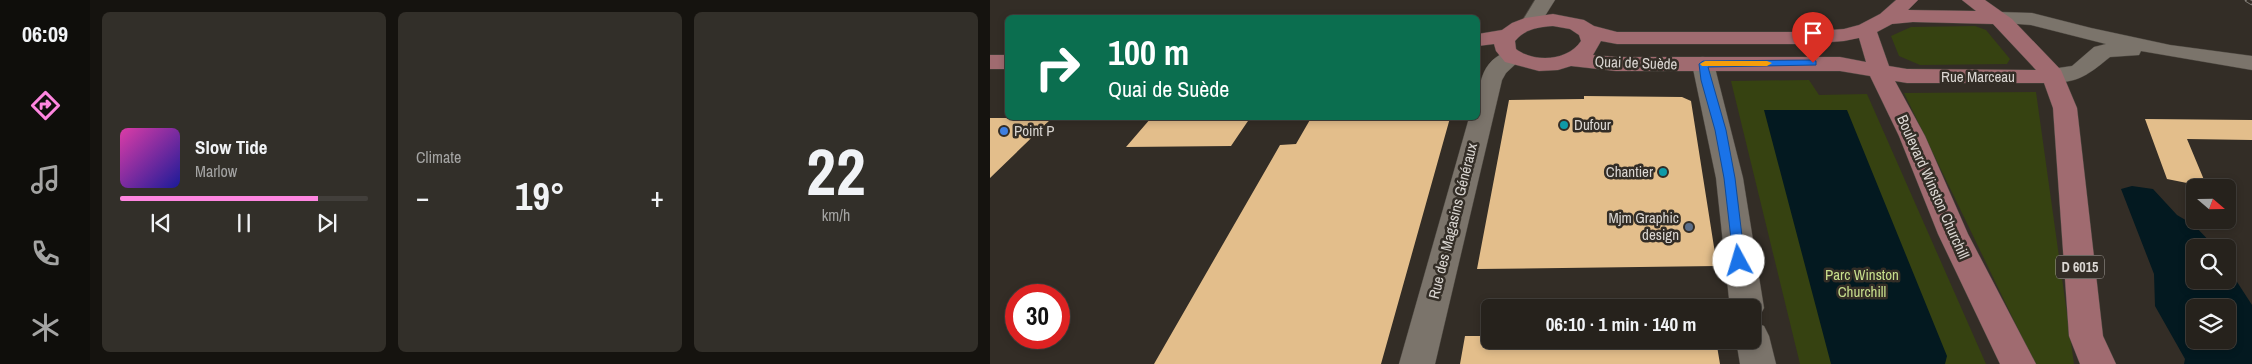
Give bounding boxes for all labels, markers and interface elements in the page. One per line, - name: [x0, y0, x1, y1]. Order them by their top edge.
- pin: [1792, 12, 1834, 63]
- text: 06:09: [22, 19, 68, 49]
- icon: arrive: [1799, 19, 1827, 47]
- text: 100 m: [1108, 29, 1189, 76]
- icon: right: [1025, 35, 1090, 100]
- street label: Quai de Suède: [1594, 51, 1678, 74]
- street label: Rue Marceau: [1941, 66, 2015, 87]
- text: Quai de Suède: [1108, 74, 1229, 104]
- icon: directions: [28, 88, 63, 123]
- street label: Boulevard Winston Churchill: [1892, 111, 1975, 262]
- place label: Dufour: [1574, 114, 1611, 135]
- marker: Dufour: [1558, 119, 1570, 131]
- place label: Point P: [1014, 120, 1054, 141]
- marker: Point P: [998, 125, 1010, 137]
- text: 22: [806, 128, 866, 215]
- text: Slow Tide: [195, 134, 267, 160]
- street label: Rue des Magasins Généraux: [1423, 140, 1482, 301]
- text: Climate: [416, 146, 461, 168]
- text: Marlow: [195, 160, 237, 182]
- place label: Chantier: [1606, 161, 1653, 182]
- icon: music: [28, 162, 63, 197]
- marker: Chantier: [1657, 166, 1669, 178]
- text: 19°: [515, 171, 565, 222]
- text: −: [416, 178, 429, 216]
- text: +: [651, 178, 664, 216]
- north arrow: [2186, 179, 2236, 229]
- map controls: [2186, 179, 2236, 349]
- text: km/h: [822, 204, 850, 226]
- place label: Mjm Graphic design: [1609, 207, 1679, 245]
- icon: previous: [147, 209, 175, 237]
- icon: pause: [230, 209, 258, 237]
- icon: next: [313, 209, 341, 237]
- marker: Mjm Graphic design: [1683, 221, 1695, 233]
- position arrow: [1712, 234, 1764, 286]
- icon: phone: [28, 236, 63, 271]
- button: search: [2186, 239, 2236, 289]
- road number: D 6015: [2056, 256, 2104, 278]
- park label: Parc Winston Churchill: [1825, 264, 1899, 302]
- speed limit sign: 30: [1005, 284, 1070, 349]
- button: layers: [2186, 299, 2236, 349]
- icon: climate: [28, 310, 63, 345]
- text: 06:10 · 1 min · 140 m: [1546, 311, 1696, 337]

